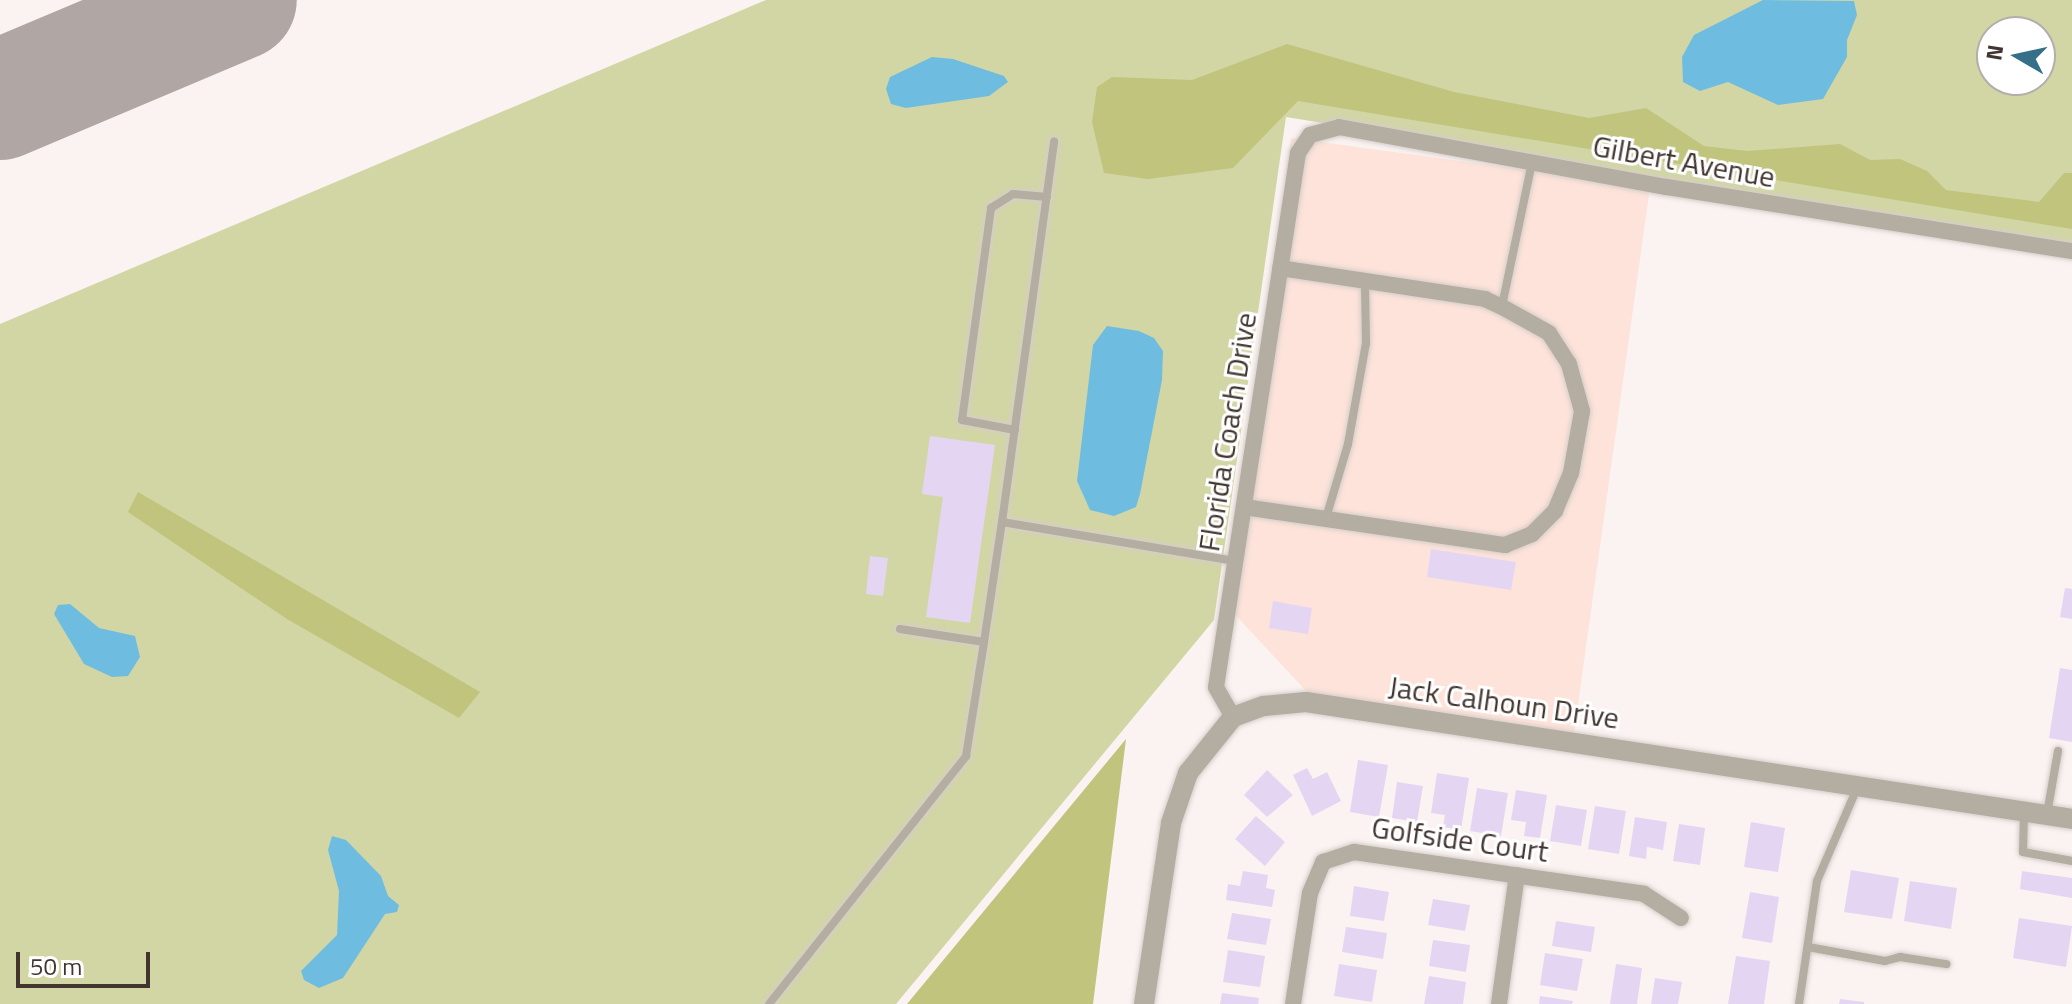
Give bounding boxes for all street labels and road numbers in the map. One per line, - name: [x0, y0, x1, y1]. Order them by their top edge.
- street label: Gilbert Avenue: [1590, 127, 1778, 195]
- street label: Florida Coach Drive: [1190, 310, 1264, 554]
- street label: Jack Calhoun Drive: [1387, 668, 1621, 736]
- street label: Golfside Court: [1369, 809, 1551, 869]

